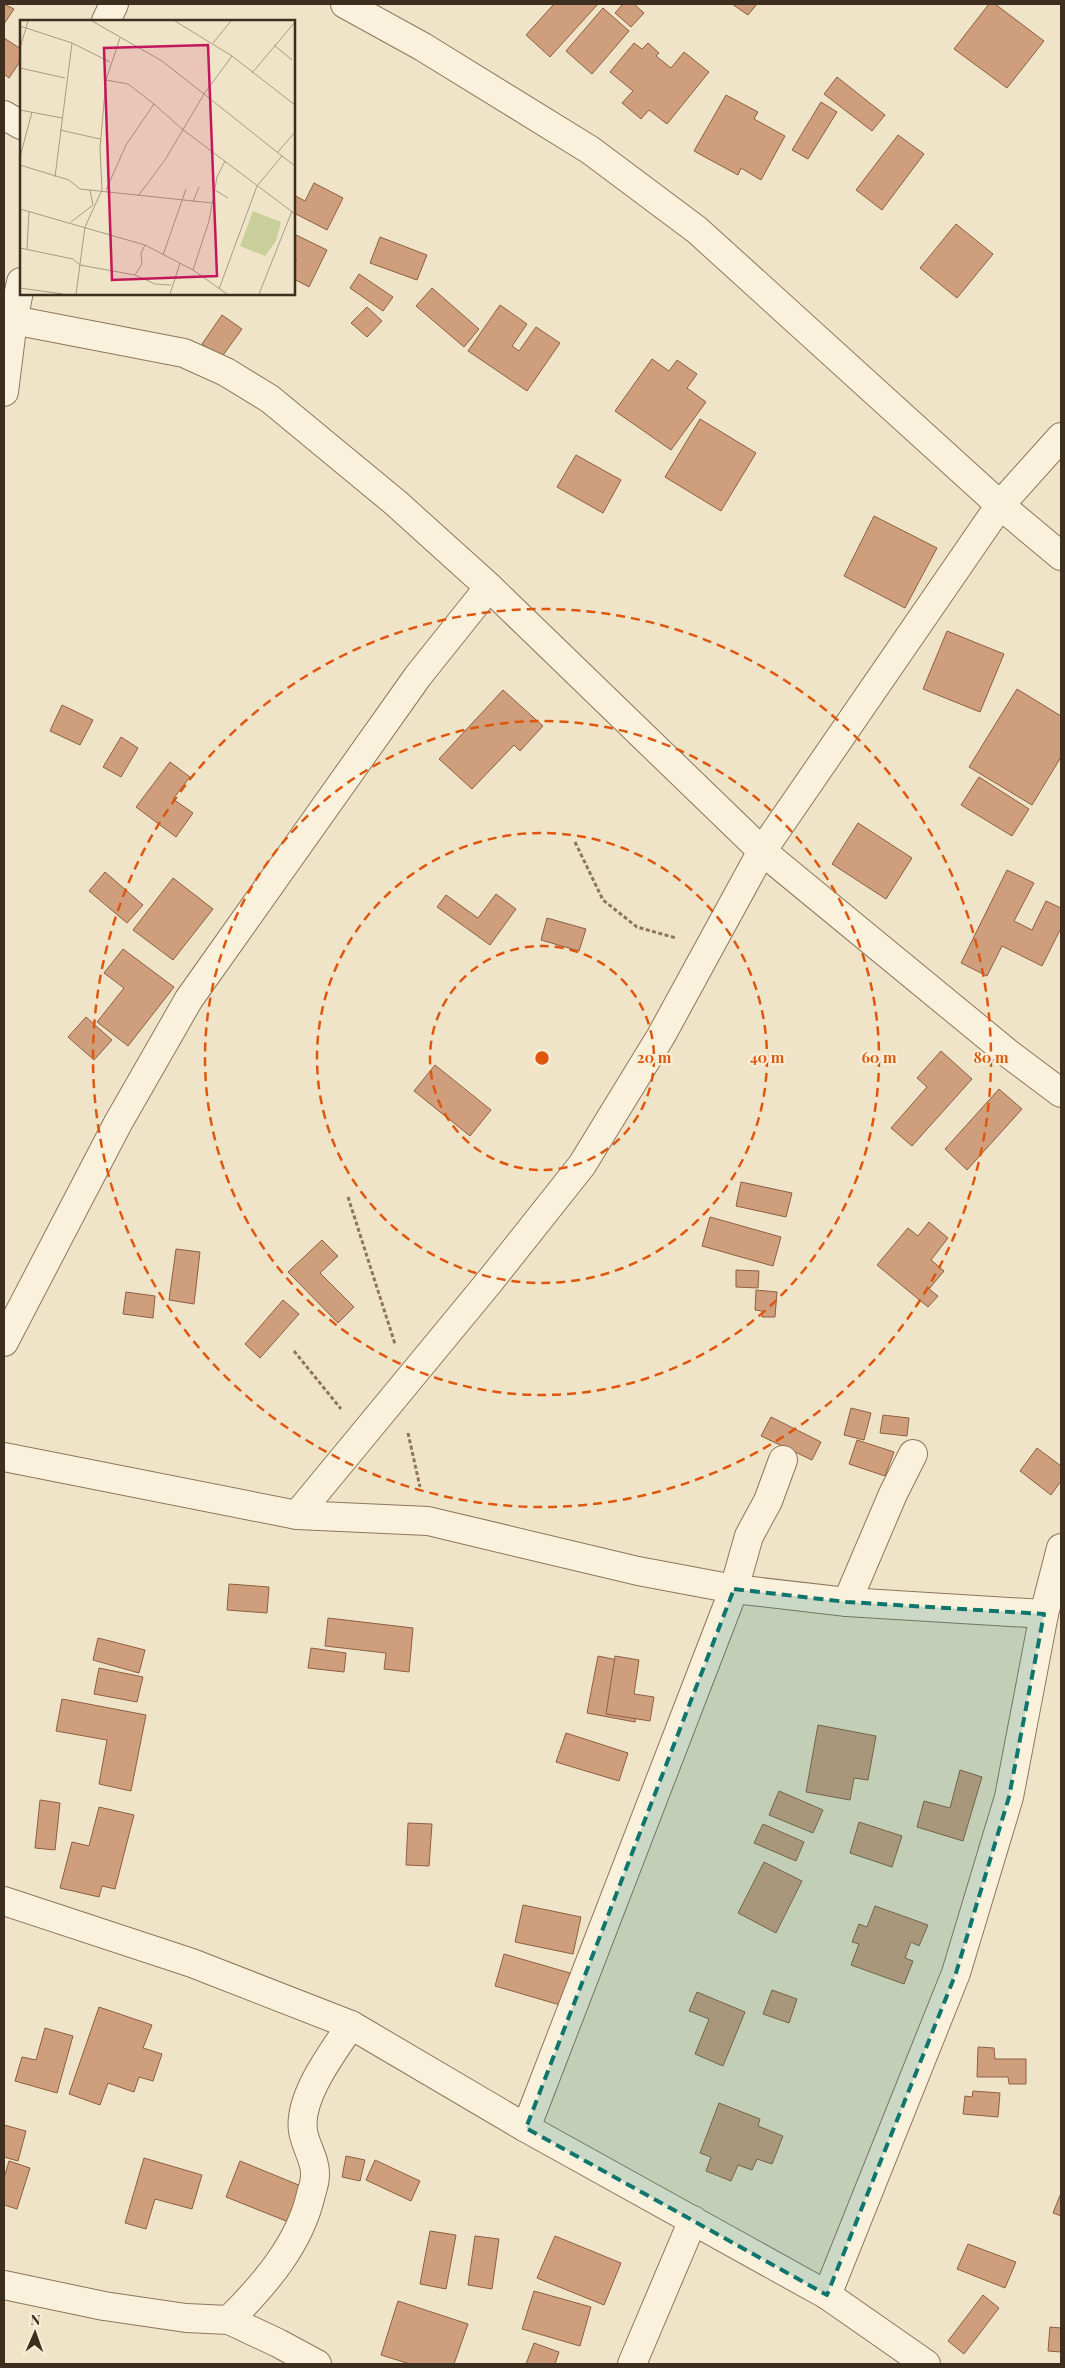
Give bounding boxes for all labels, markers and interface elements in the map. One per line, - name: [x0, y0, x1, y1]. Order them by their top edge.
- inset map: [20, 20, 295, 295]
- text: 20 m: [637, 1047, 672, 1067]
- text: 40 m: [750, 1047, 785, 1067]
- text: 60 m: [861, 1047, 897, 1067]
- text: 80 m: [973, 1047, 1009, 1067]
- centre of rings: [533, 1049, 551, 1067]
- north arrow: [10, 2308, 60, 2358]
- text: N: [30, 2310, 41, 2329]

